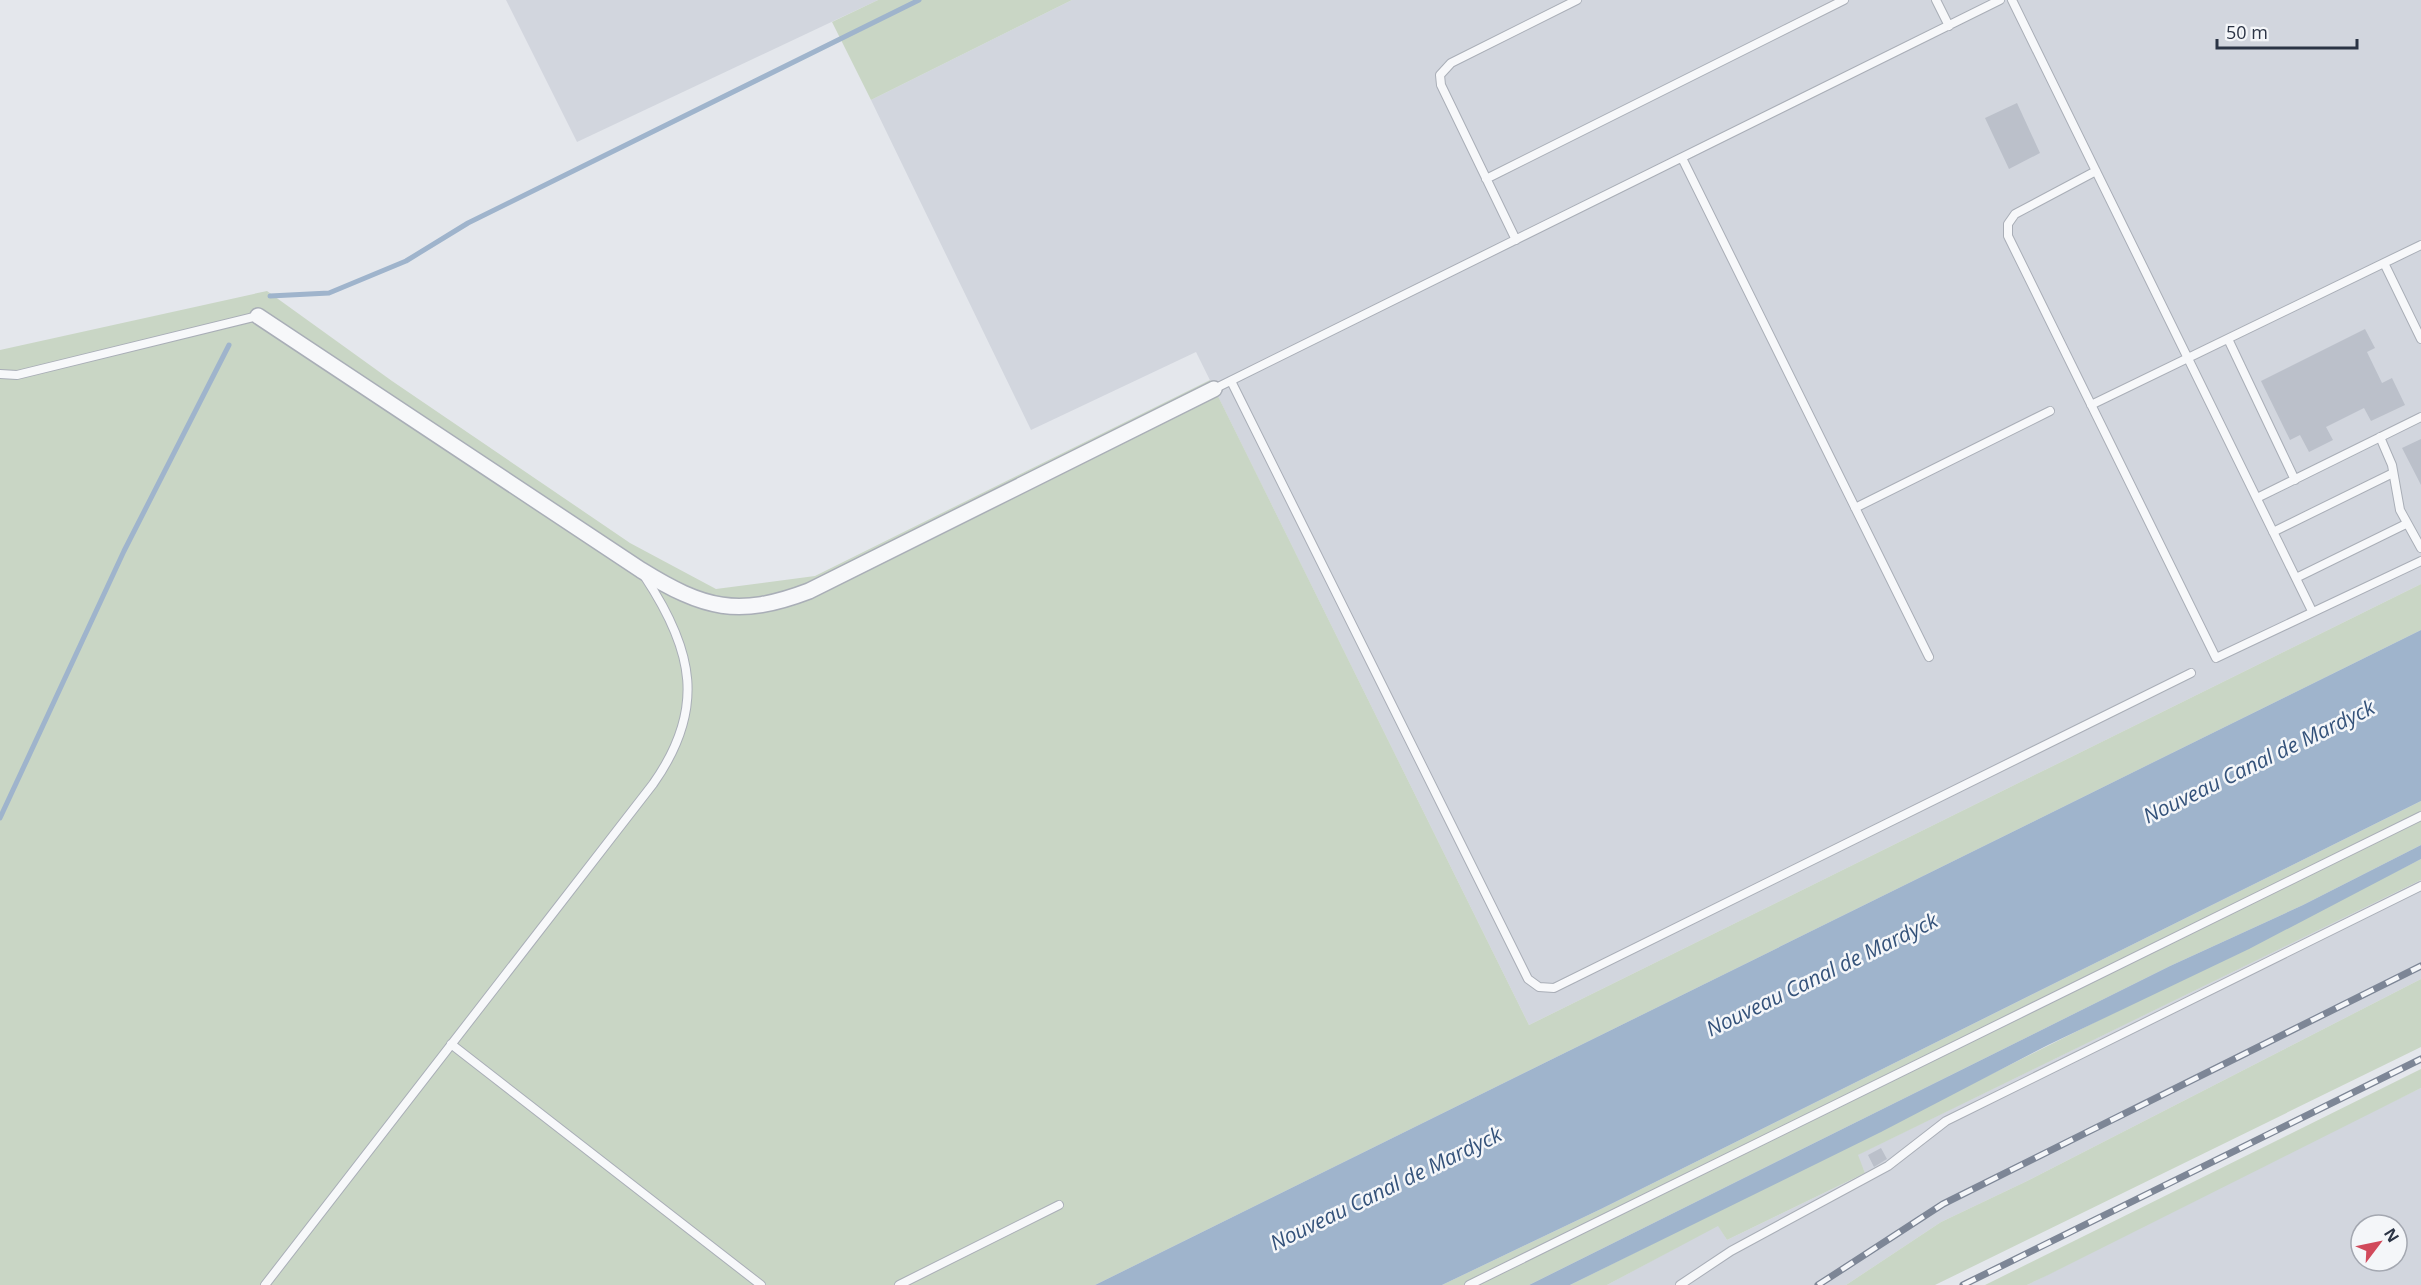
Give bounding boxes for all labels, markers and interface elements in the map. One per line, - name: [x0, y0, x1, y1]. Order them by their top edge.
- scale bar: [2217, 12, 2356, 50]
- text: 50 m: [2226, 20, 2268, 44]
- water label: Nouveau Canal de Mardyck: [2138, 692, 2380, 829]
- water label: Nouveau Canal de Mardyck: [1701, 905, 1943, 1042]
- water label: Nouveau Canal de Mardyck: [1265, 1119, 1507, 1256]
- north arrow: [2349, 1213, 2409, 1273]
- text: N: [2379, 1224, 2404, 1246]

